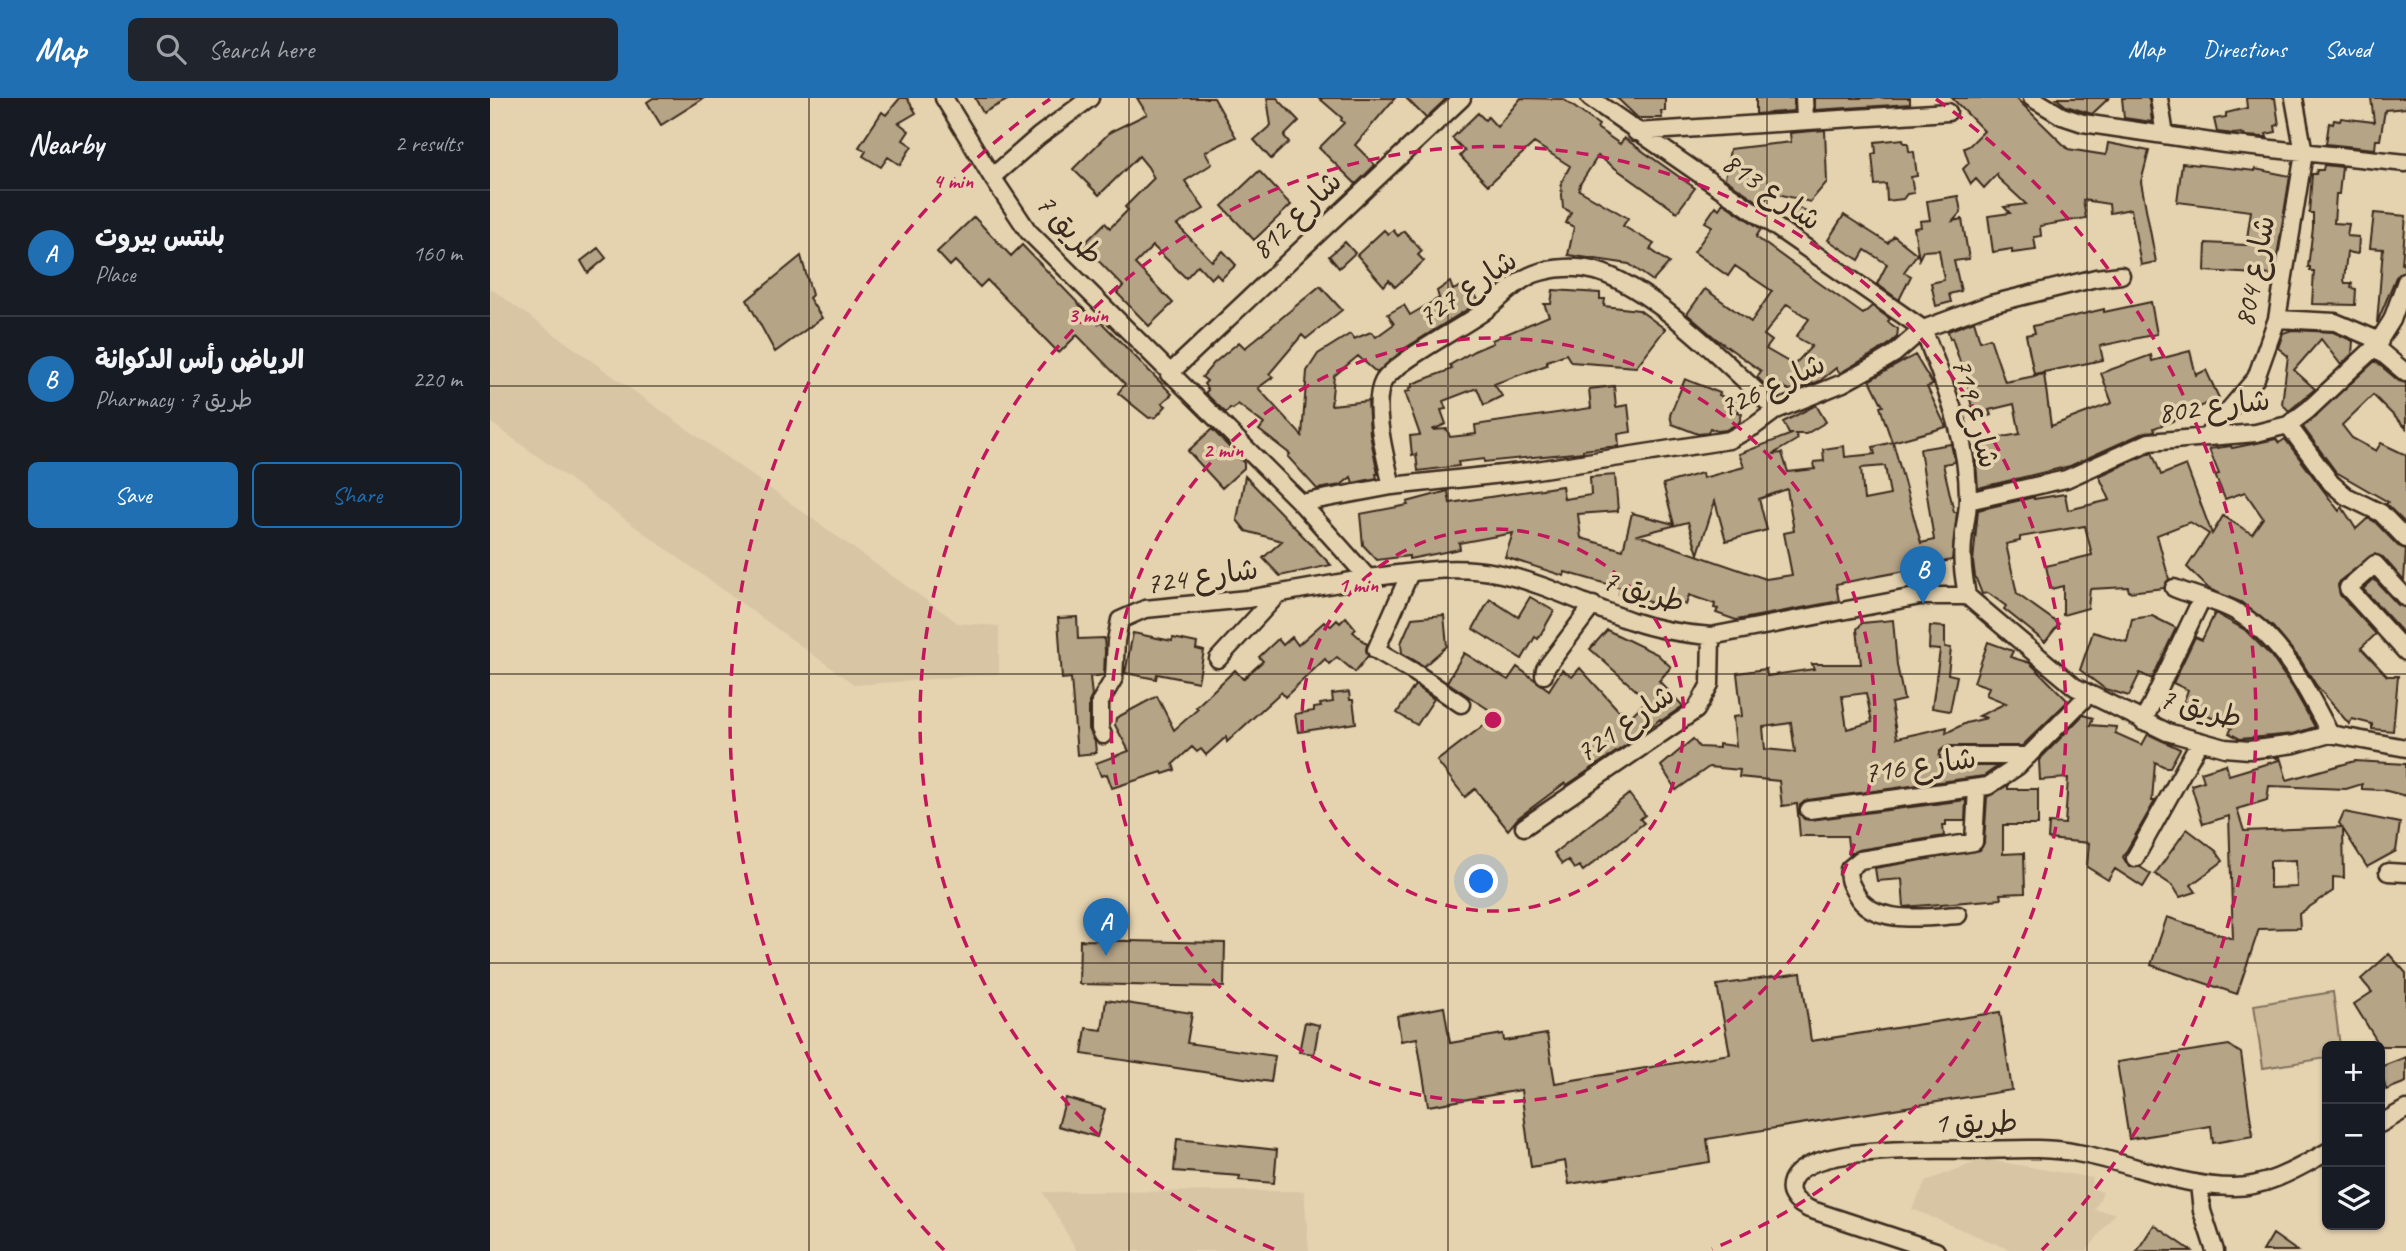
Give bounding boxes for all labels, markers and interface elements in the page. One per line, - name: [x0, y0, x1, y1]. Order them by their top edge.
- search box: [128, 18, 618, 81]
- text: Map: [35, 28, 86, 70]
- icon: search: [152, 30, 190, 68]
- text: Search here: [208, 33, 314, 66]
- text: Map: [2128, 34, 2165, 64]
- text: Directions: [2203, 34, 2286, 64]
- text: Saved: [2324, 34, 2371, 64]
- text: Nearby: [28, 125, 104, 163]
- text: 2 results: [395, 129, 462, 158]
- street label: شارع 813: [1714, 143, 1829, 241]
- street label: شارع 812: [1242, 162, 1351, 269]
- text: 4 min: [933, 168, 973, 194]
- street label: 7 طريق: [1028, 185, 1112, 273]
- street label: شارع 804: [2225, 212, 2285, 330]
- text: بلنتس بيروت: [95, 221, 225, 254]
- text: A: [45, 239, 57, 268]
- text: 160 m: [413, 239, 462, 268]
- street label: شارع 727: [1410, 241, 1525, 337]
- text: Place: [95, 260, 135, 289]
- text: 3 min: [1068, 302, 1108, 328]
- text: الرياض رأس الدكوانة: [95, 343, 304, 376]
- street label: شارع 726: [1713, 344, 1832, 428]
- street label: شارع 719: [1941, 354, 2009, 473]
- text: B: [45, 365, 57, 394]
- text: 220 m: [413, 365, 462, 394]
- street label: شارع 802: [2156, 380, 2272, 434]
- text: Pharmacy · 7 طريق: [95, 385, 253, 414]
- text: 2 min: [1203, 437, 1243, 463]
- button: Save: [28, 462, 238, 528]
- button: Share: [252, 462, 462, 528]
- pin: B: [1900, 546, 1946, 604]
- street label: شارع 724: [1144, 549, 1261, 605]
- street label: 7 طريق: [1598, 561, 1690, 621]
- text: 1 min: [1338, 572, 1378, 598]
- street label: شارع 721: [1568, 675, 1683, 773]
- street label: 7 طريق: [2156, 679, 2246, 737]
- centre of rings: [1481, 708, 1505, 732]
- street label: شارع 716: [1862, 738, 1979, 794]
- your location: [1464, 864, 1498, 898]
- pin: A: [1083, 898, 1129, 956]
- map controls: [2322, 1041, 2385, 1230]
- button: +: [2322, 1041, 2385, 1104]
- street label: طريق 1: [1934, 1103, 2018, 1141]
- button: −: [2322, 1104, 2385, 1167]
- button: layers: [2322, 1167, 2385, 1230]

